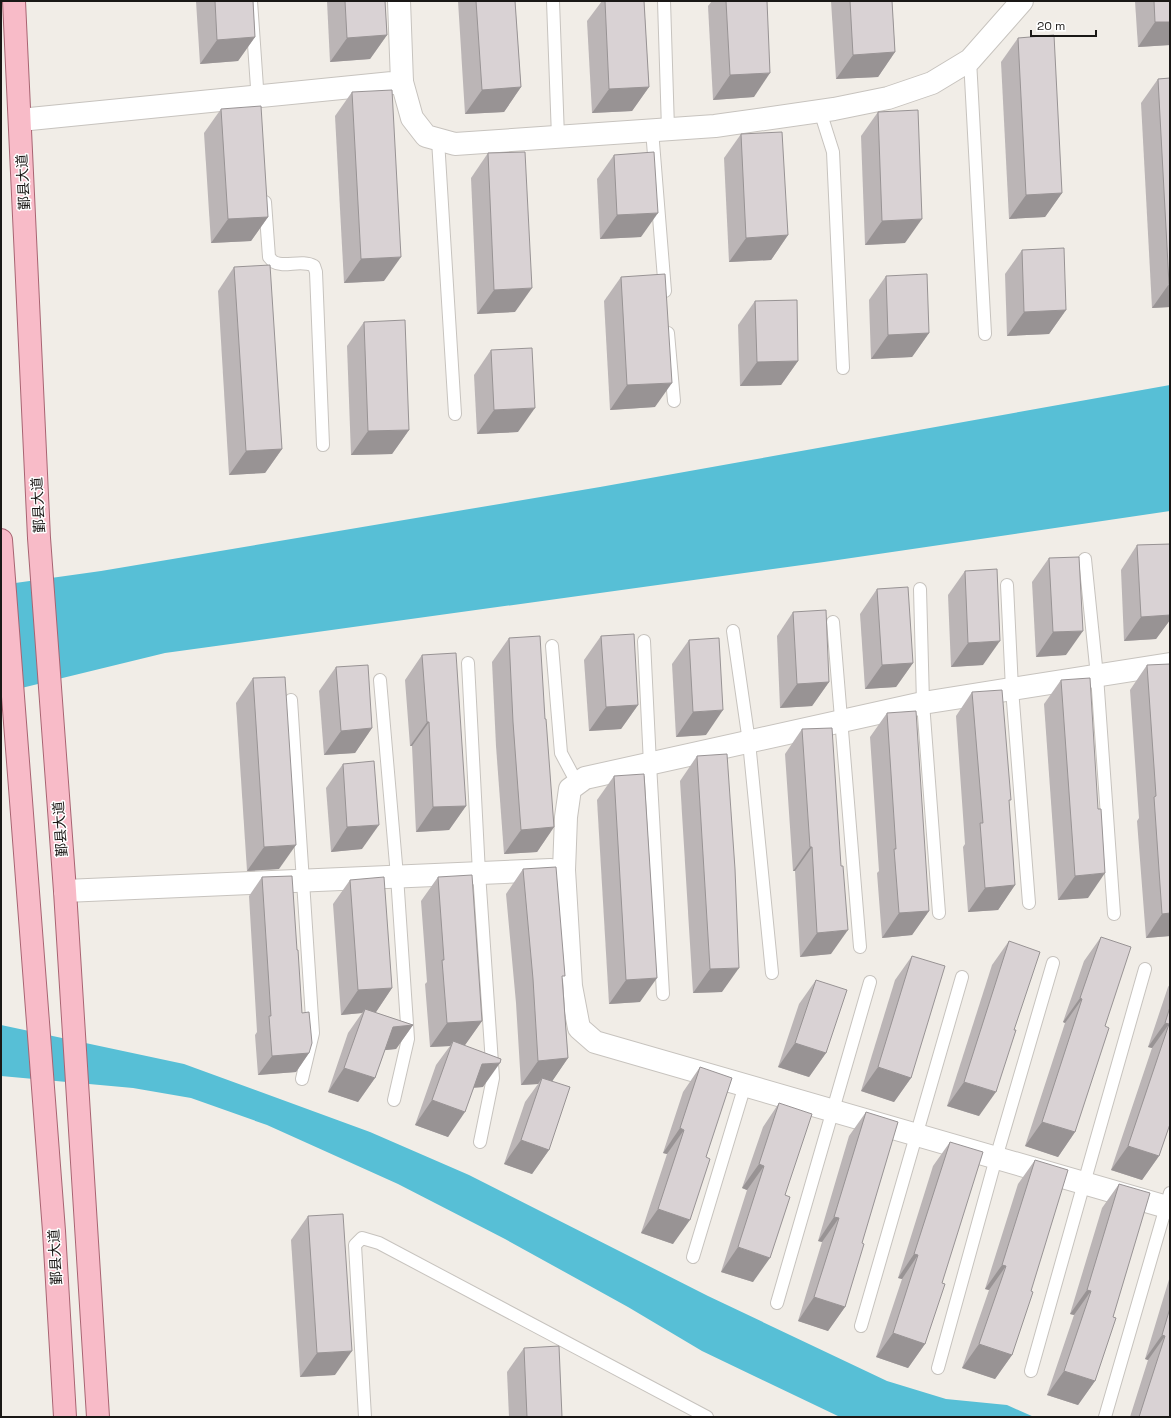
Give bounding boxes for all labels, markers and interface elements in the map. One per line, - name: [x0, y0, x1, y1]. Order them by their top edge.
- scale bar: [1031, 12, 1096, 38]
- text: 20 m: [1037, 18, 1065, 34]
- street label: 鄞县大道: [13, 154, 33, 210]
- street label: 鄞县大道: [28, 477, 48, 533]
- street label: 鄞县大道: [49, 800, 71, 858]
- street label: 鄞县大道: [45, 1229, 65, 1285]

